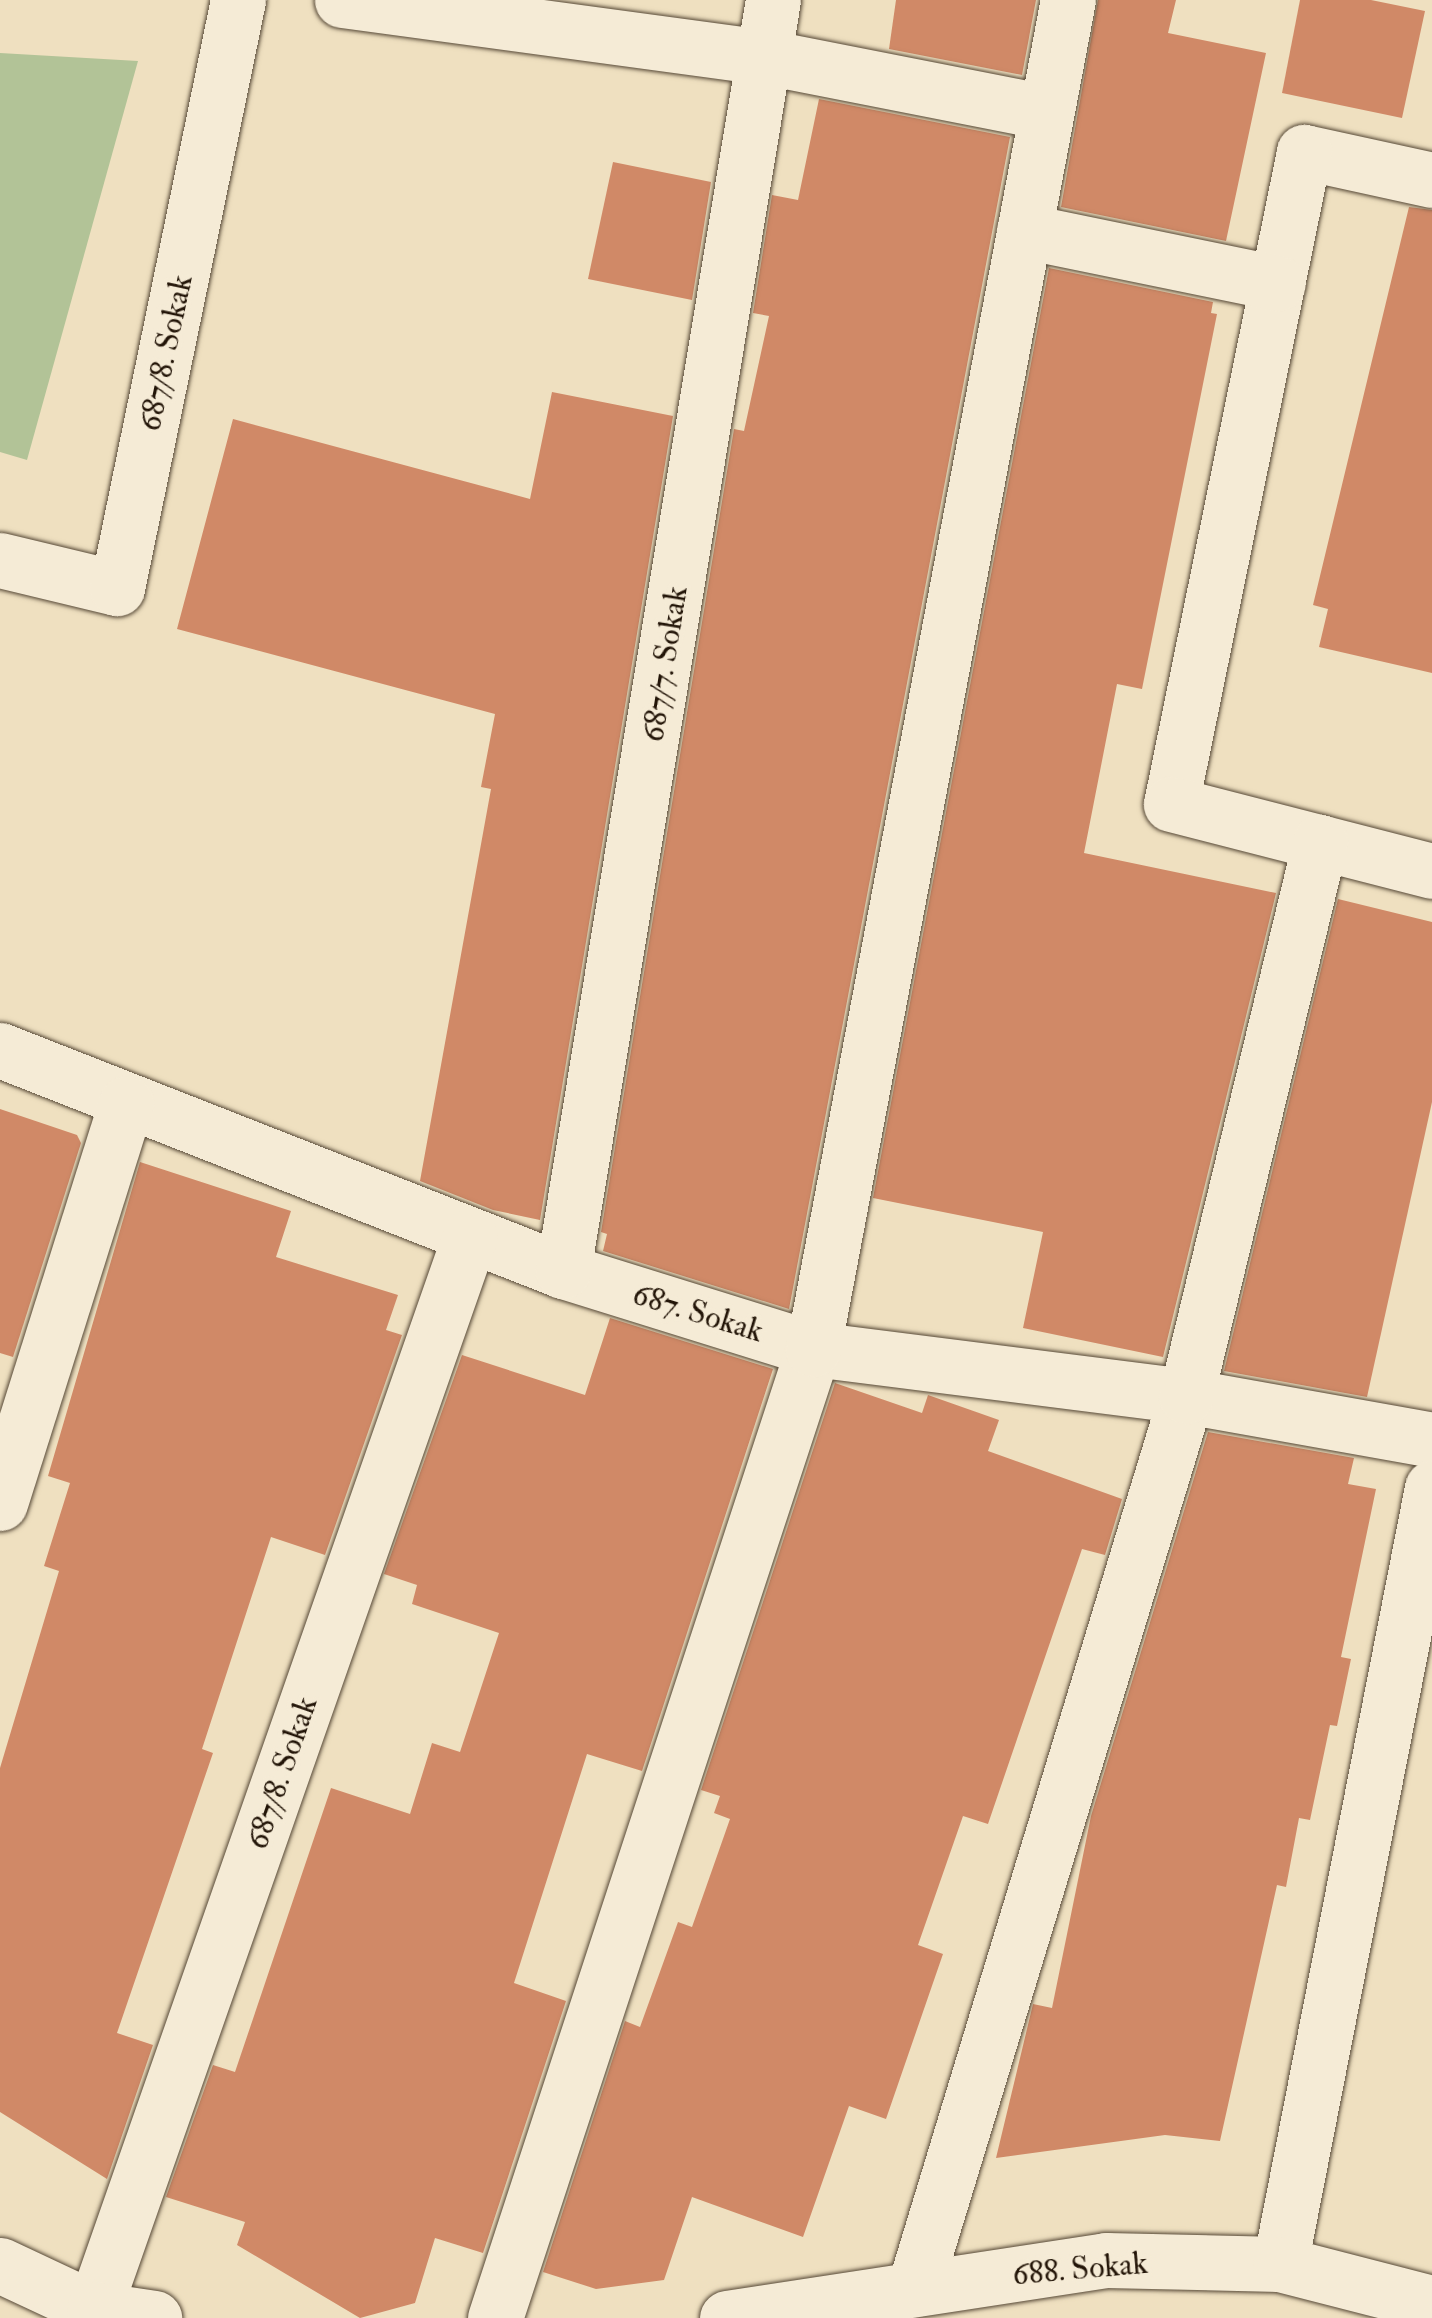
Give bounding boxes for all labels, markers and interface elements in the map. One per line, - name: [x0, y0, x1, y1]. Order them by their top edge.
- street label: 687/8. Sokak: [131, 271, 201, 435]
- street label: 687/7. Sokak: [634, 583, 696, 745]
- street label: 687. Sokak: [628, 1275, 768, 1351]
- street label: 687/8. Sokak: [238, 1692, 326, 1854]
- street label: 688. Sokak: [1011, 2244, 1149, 2294]

